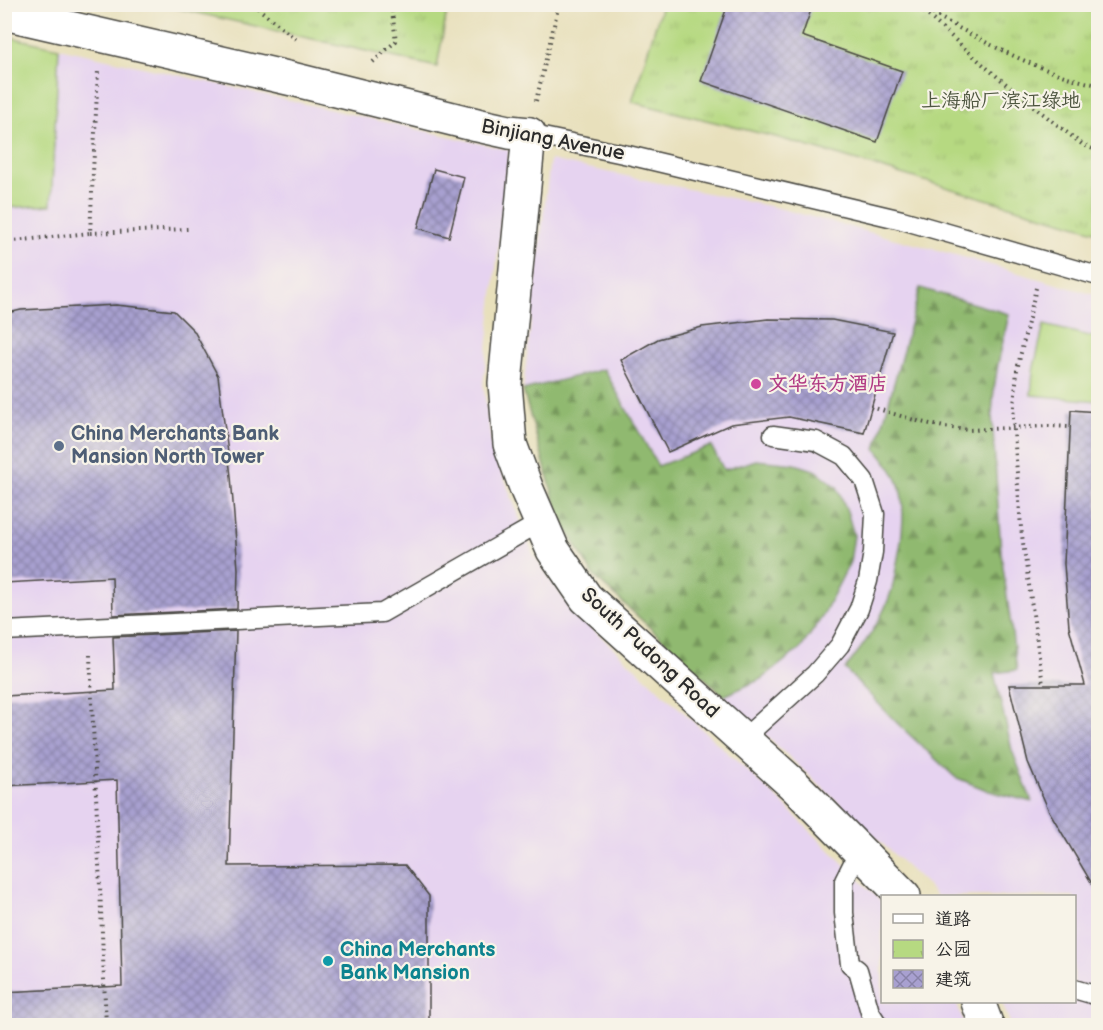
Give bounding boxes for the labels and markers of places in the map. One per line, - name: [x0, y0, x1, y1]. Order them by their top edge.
- place label: 文华东方酒店: [768, 372, 888, 396]
- marker: 文华东方酒店: [749, 377, 763, 391]
- place label: China Merchants Bank Mansion North Tower: [71, 422, 279, 469]
- marker: China Merchants Bank Mansion North Tower: [52, 439, 66, 453]
- place label: China Merchants Bank Mansion: [340, 938, 495, 985]
- marker: China Merchants Bank Mansion: [321, 954, 335, 968]

